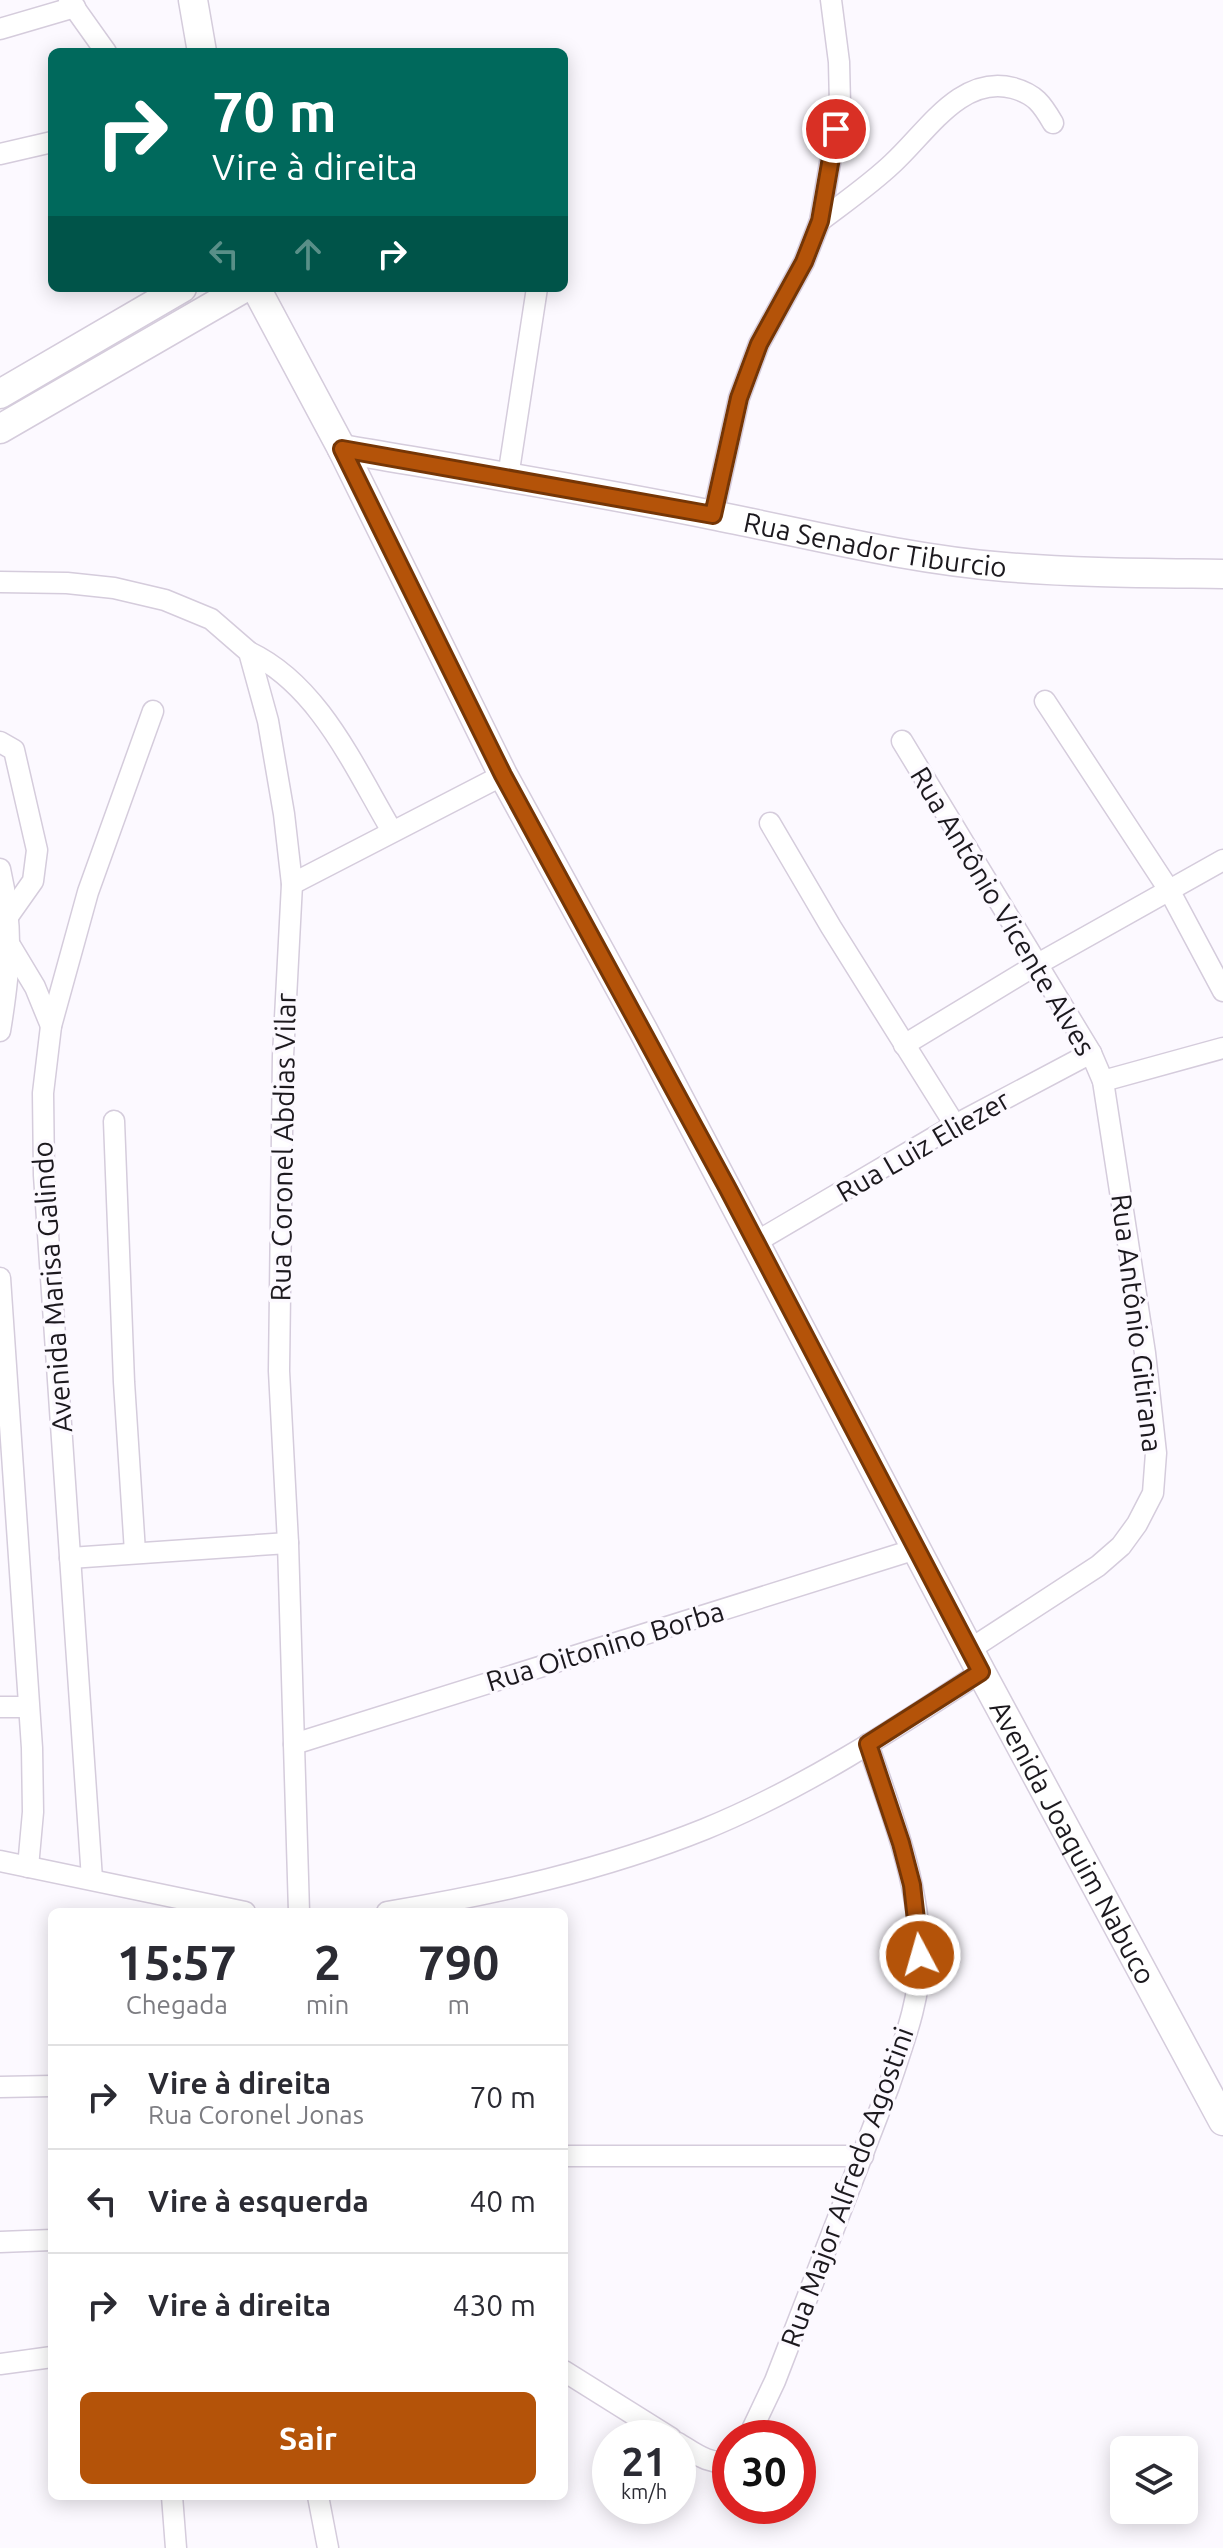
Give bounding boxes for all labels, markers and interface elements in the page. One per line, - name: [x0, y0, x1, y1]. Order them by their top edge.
- icon: right: [80, 80, 184, 184]
- text: 70 m: [212, 80, 337, 143]
- pin: [802, 95, 870, 163]
- icon: arrive: [814, 107, 858, 151]
- text: Vire à direita: [212, 146, 418, 187]
- icon: left: [202, 232, 246, 276]
- icon: ahead: [286, 232, 330, 276]
- icon: right: [370, 232, 414, 276]
- street label: Rua Senador Tiburcio: [741, 506, 1008, 582]
- street label: Rua Antônio Vicente Alves: [905, 761, 1102, 1060]
- street label: Rua Coronel Abdias Vilar: [264, 992, 301, 1301]
- street label: Rua Luiz Eliezer: [831, 1083, 1015, 1208]
- street label: Avenida Marisa Galindo: [26, 1140, 77, 1434]
- street label: Rua Antônio Gitirana: [1106, 1192, 1169, 1454]
- street label: Rua Oitonino Borba: [482, 1595, 728, 1696]
- street label: Avenida Joaquim Nabuco: [984, 1695, 1162, 1989]
- position arrow: [878, 1913, 962, 1997]
- text: 15:57: [117, 1935, 237, 1989]
- text: 2: [314, 1935, 341, 1989]
- text: 790: [418, 1935, 499, 1989]
- text: Chegada: [126, 1990, 228, 2019]
- text: min: [306, 1990, 349, 2019]
- text: m: [447, 1990, 470, 2019]
- street label: Rua Major Alfredo Agostini: [774, 2023, 919, 2351]
- text: Vire à direita: [148, 2066, 331, 2100]
- icon: right: [80, 2075, 124, 2119]
- text: 70 m: [469, 2080, 536, 2114]
- text: Rua Coronel Jonas: [148, 2100, 364, 2129]
- icon: left: [80, 2179, 124, 2223]
- text: Vire à esquerda: [148, 2184, 369, 2218]
- text: 40 m: [469, 2184, 536, 2218]
- icon: right: [80, 2283, 124, 2327]
- text: Vire à direita: [148, 2288, 331, 2322]
- text: 430 m: [452, 2288, 536, 2322]
- button: Sair: [80, 2392, 536, 2484]
- speed limit sign: 30: [712, 2420, 816, 2524]
- map controls: [1110, 2436, 1198, 2524]
- button: layers: [1110, 2436, 1198, 2524]
- text: 21: [621, 2439, 667, 2484]
- text: km/h: [621, 2480, 667, 2503]

